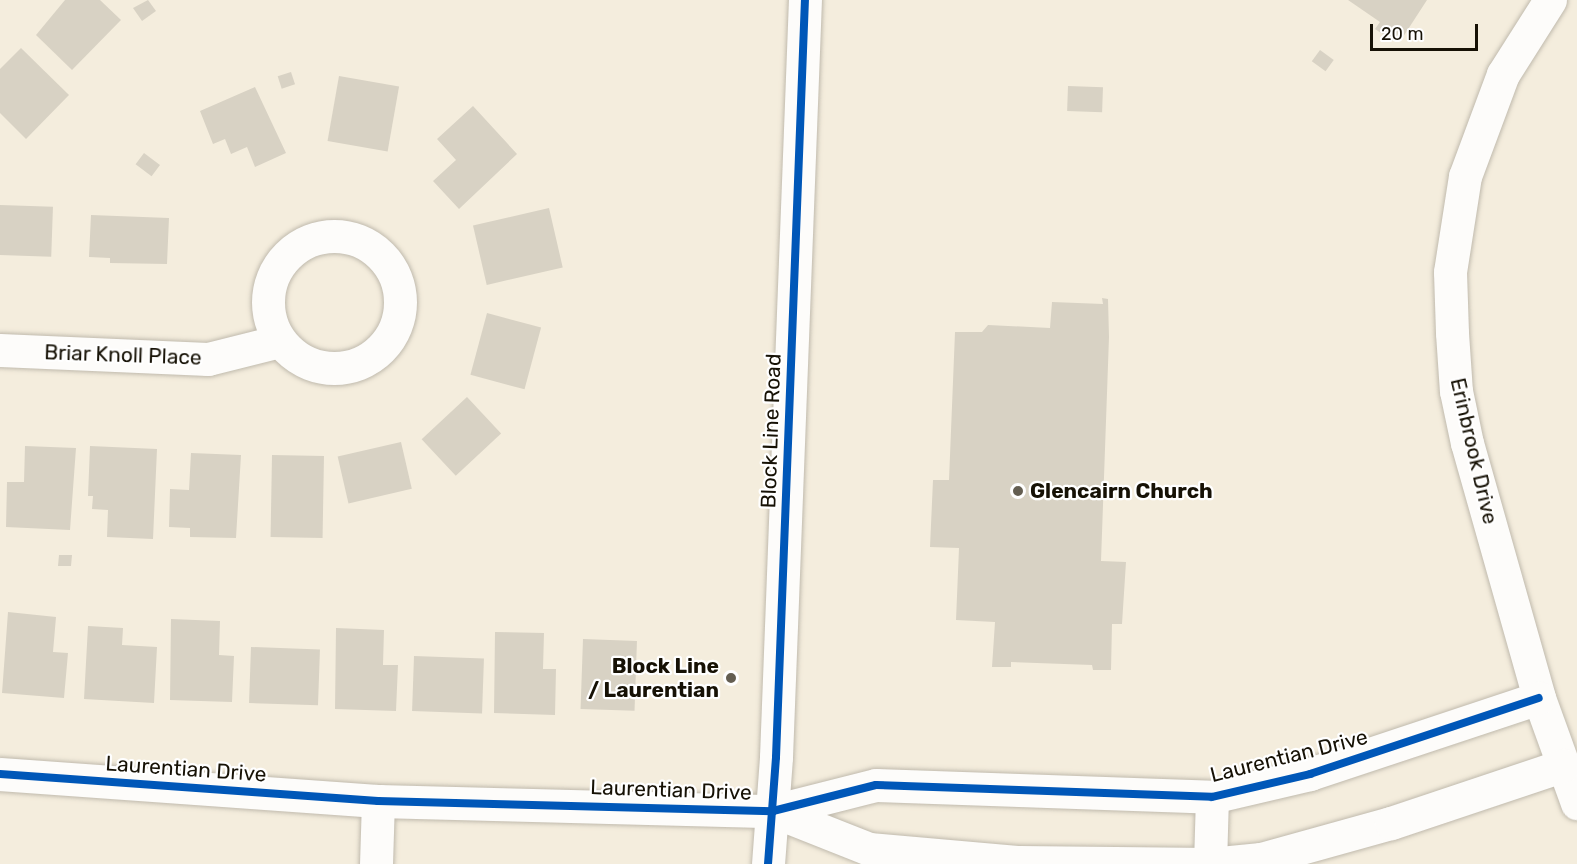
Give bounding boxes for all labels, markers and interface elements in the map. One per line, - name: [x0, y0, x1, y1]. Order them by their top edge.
- scale bar: [1373, 12, 1481, 50]
- text: 20 m: [1381, 23, 1423, 45]
- street label: Briar Knoll Place: [44, 340, 202, 370]
- street label: Block Line Road: [756, 353, 786, 509]
- street label: Erinbrook Drive: [1445, 375, 1503, 527]
- place label: Glencairn Church: [1030, 478, 1213, 504]
- marker: Glencairn Church: [1011, 484, 1025, 498]
- place label: Block Line / Laurentian: [588, 653, 719, 703]
- marker: Block Line / Laurentian: [724, 671, 738, 685]
- street label: Laurentian Drive: [1208, 724, 1370, 788]
- street label: Laurentian Drive: [105, 751, 267, 787]
- street label: Laurentian Drive: [590, 775, 752, 805]

